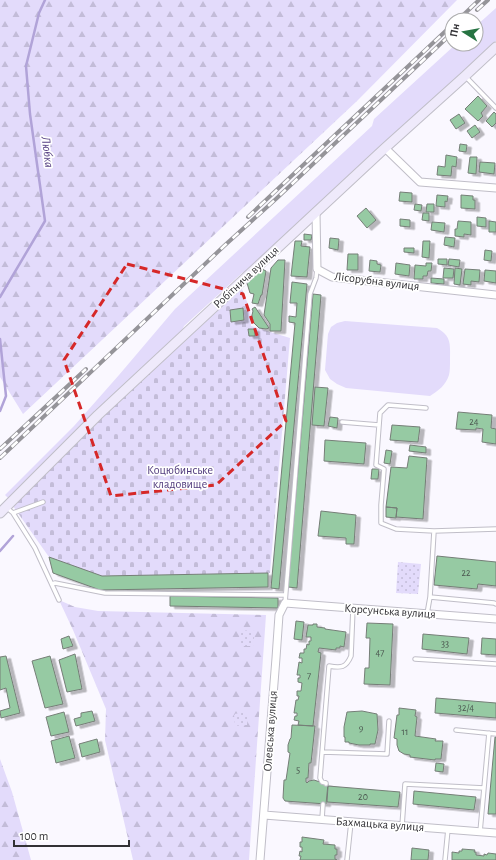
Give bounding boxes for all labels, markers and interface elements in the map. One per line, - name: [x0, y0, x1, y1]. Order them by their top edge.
- north arrow: [444, 12, 484, 52]
- text: Пн: [448, 23, 461, 38]
- water label: Любка: [38, 135, 55, 169]
- street label: Робітнича вулиця: [211, 244, 282, 311]
- street label: Лісорубна вулиця: [334, 270, 420, 293]
- house number: 24: [469, 417, 479, 427]
- park label: Коцюбинське кладовище: [147, 464, 213, 490]
- house number: 22: [461, 568, 471, 578]
- street label: Корсунська вулиця: [344, 602, 436, 621]
- house number: 33: [441, 639, 449, 649]
- house number: 47: [376, 648, 384, 658]
- house number: 7: [307, 671, 311, 681]
- street label: Олевська вулиця: [261, 690, 280, 772]
- house number: 32/4: [458, 703, 474, 713]
- house number: 9: [359, 723, 364, 733]
- house number: 11: [402, 727, 408, 737]
- house number: 5: [296, 765, 300, 775]
- house number: 20: [358, 792, 368, 802]
- street label: Бахмацька вулиця: [335, 815, 425, 834]
- scale bar: [14, 822, 129, 848]
- text: 100 m: [20, 830, 48, 842]

